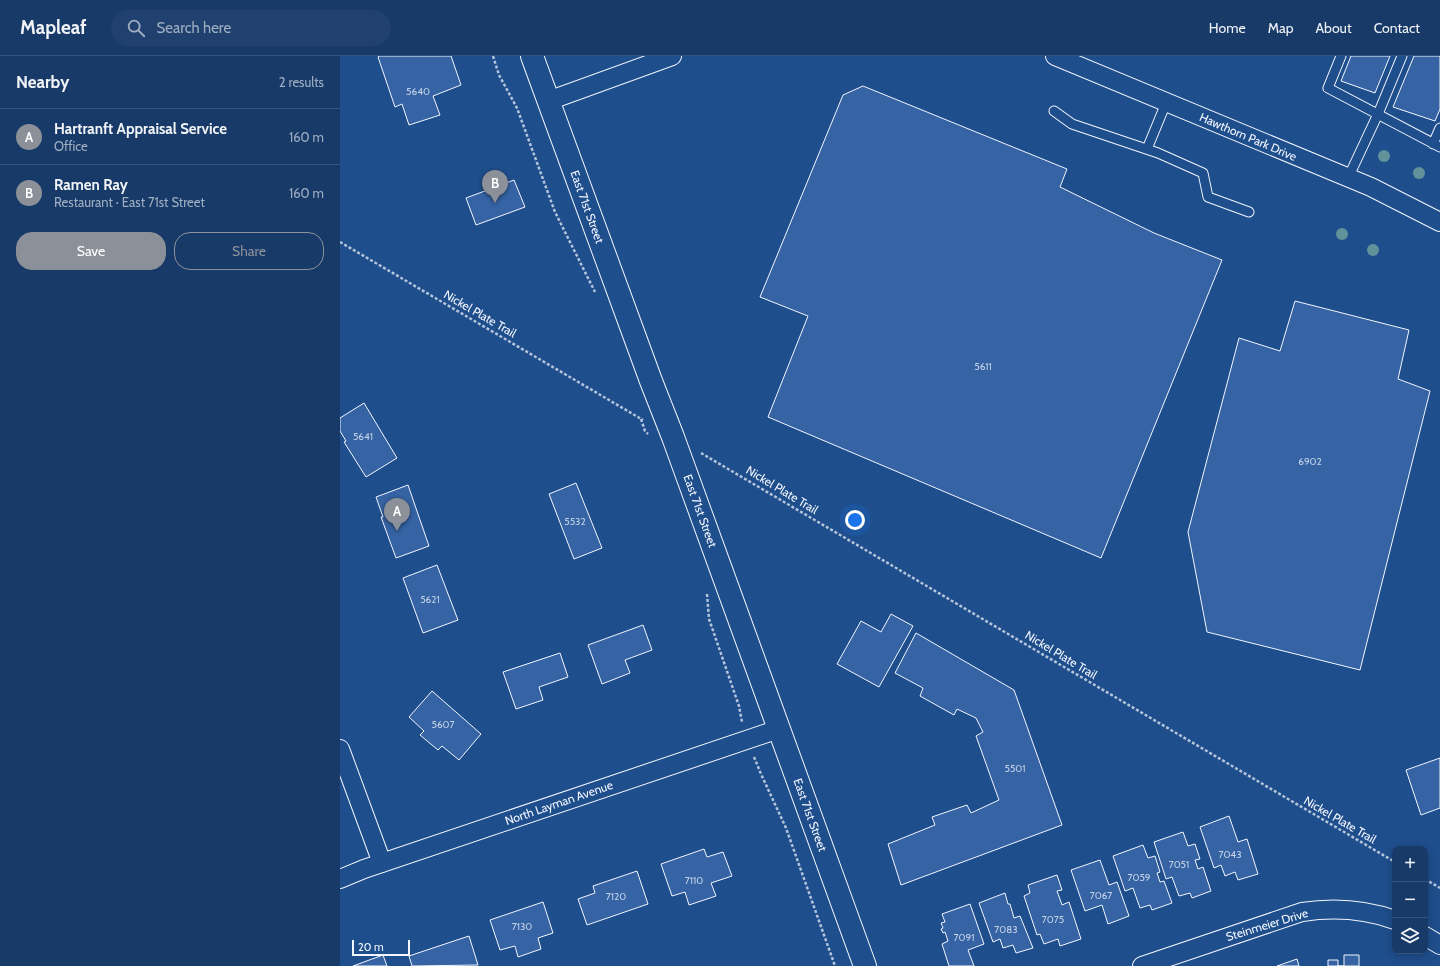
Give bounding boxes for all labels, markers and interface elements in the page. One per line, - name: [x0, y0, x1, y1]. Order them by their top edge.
- search box: [111, 10, 391, 46]
- text: Mapleaf: [20, 16, 87, 39]
- icon: search: [125, 17, 147, 39]
- text: Search here: [157, 19, 231, 37]
- text: Home: [1209, 19, 1246, 37]
- text: Map: [1268, 19, 1293, 37]
- text: About: [1315, 19, 1352, 37]
- text: Contact: [1374, 19, 1420, 37]
- text: Nearby: [16, 72, 69, 92]
- text: 2 results: [279, 74, 324, 90]
- house number: 5640: [406, 85, 430, 98]
- street label: Hawthorn Park Drive: [1197, 109, 1299, 164]
- text: Hartranft Appraisal Service: [54, 120, 227, 138]
- text: A: [25, 129, 33, 145]
- text: 160 m: [289, 129, 324, 145]
- text: Office: [54, 138, 88, 154]
- street label: East 71st Street: [567, 168, 608, 245]
- pin: B: [482, 170, 508, 203]
- text: Ramen Ray: [54, 176, 128, 194]
- text: B: [25, 185, 33, 201]
- text: 160 m: [289, 185, 324, 201]
- text: Restaurant · East 71st Street: [54, 194, 205, 210]
- button: Save: [16, 232, 166, 270]
- button: Share: [174, 232, 324, 270]
- street label: Nickel Plate Trail: [441, 287, 519, 341]
- house number: 5611: [974, 360, 992, 373]
- house number: 5641: [353, 430, 373, 443]
- house number: 6902: [1298, 455, 1322, 468]
- street label: Nickel Plate Trail: [743, 462, 821, 517]
- street label: East 71st Street: [680, 472, 721, 549]
- pin: A: [384, 498, 410, 531]
- your location: [845, 510, 865, 530]
- house number: 5532: [564, 515, 586, 528]
- house number: 5621: [420, 593, 440, 606]
- street label: Nickel Plate Trail: [1022, 627, 1100, 682]
- house number: 5607: [432, 718, 455, 731]
- house number: 5501: [1004, 762, 1026, 775]
- street label: East 71st Street: [790, 776, 831, 853]
- street label: North Layman Avenue: [503, 777, 615, 828]
- street label: Nickel Plate Trail: [1301, 793, 1379, 847]
- map controls: [1392, 846, 1428, 954]
- button: +: [1392, 846, 1428, 882]
- house number: 7043: [1218, 848, 1242, 861]
- house number: 7051: [1169, 858, 1189, 871]
- house number: 7059: [1127, 871, 1151, 884]
- house number: 7110: [685, 874, 703, 887]
- button: −: [1392, 882, 1428, 918]
- house number: 7067: [1090, 889, 1112, 902]
- house number: 7120: [606, 890, 626, 903]
- street label: Steinmeier Drive: [1224, 905, 1310, 944]
- house number: 7075: [1042, 913, 1064, 926]
- button: layers: [1392, 918, 1428, 954]
- house number: 7130: [512, 920, 532, 933]
- house number: 7083: [994, 923, 1018, 936]
- house number: 7091: [954, 931, 974, 944]
- scale bar: [352, 938, 410, 957]
- text: 20 m: [358, 940, 384, 954]

